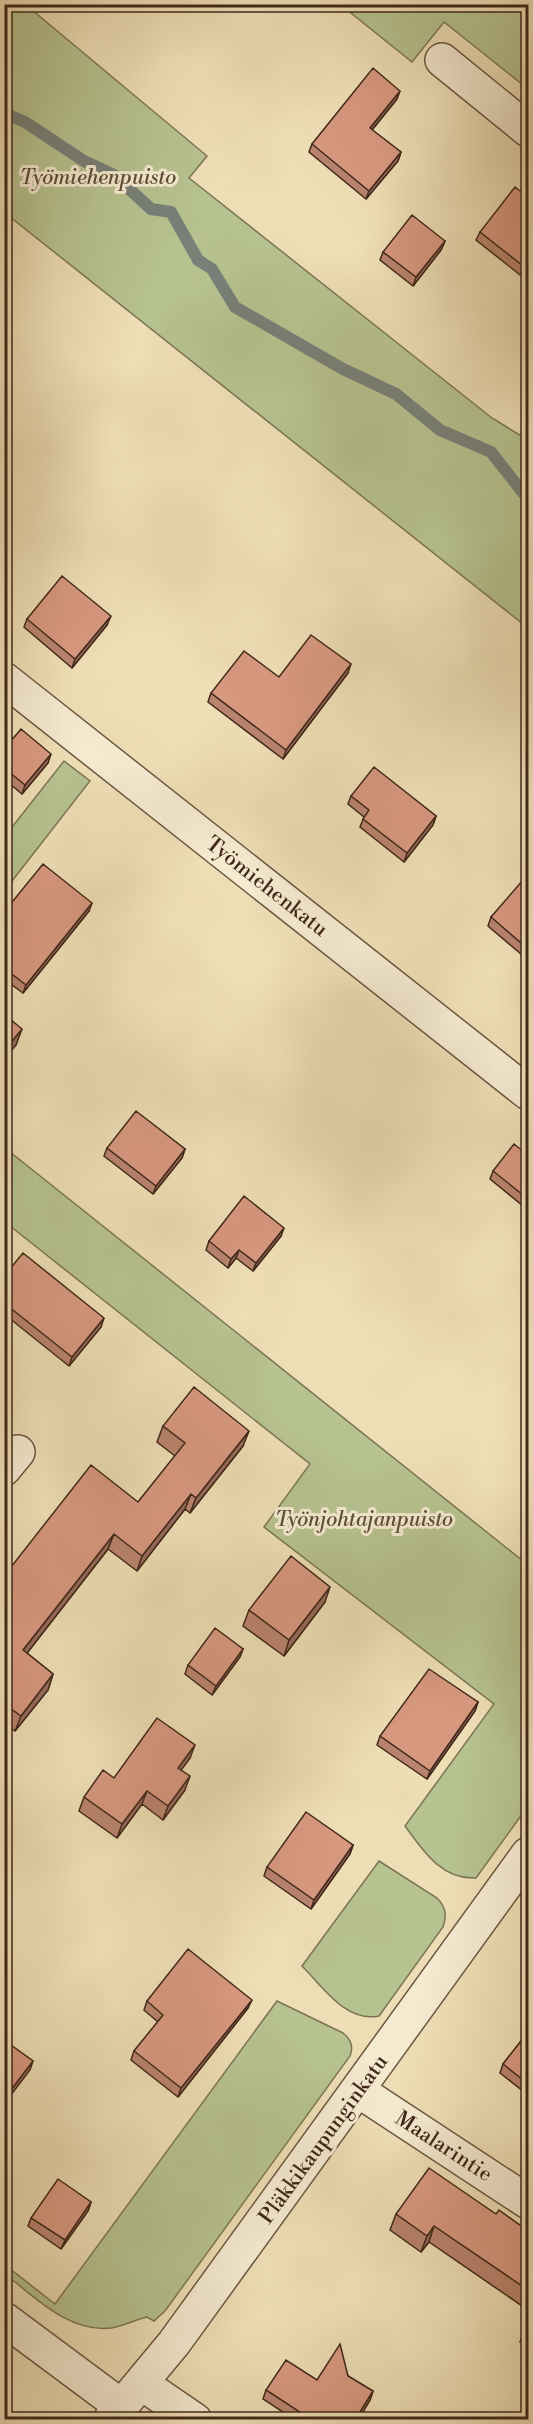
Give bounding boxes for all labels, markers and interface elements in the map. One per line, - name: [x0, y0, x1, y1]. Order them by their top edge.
- park label: Työmiehenpuisto: [20, 165, 176, 191]
- street label: Työmiehenkatu: [200, 831, 333, 943]
- park label: Työnjohtajanpuisto: [275, 1507, 453, 1533]
- street label: Pläkkikaupunginkatu: [254, 2050, 394, 2229]
- street label: Maalarintie: [390, 2106, 497, 2188]

